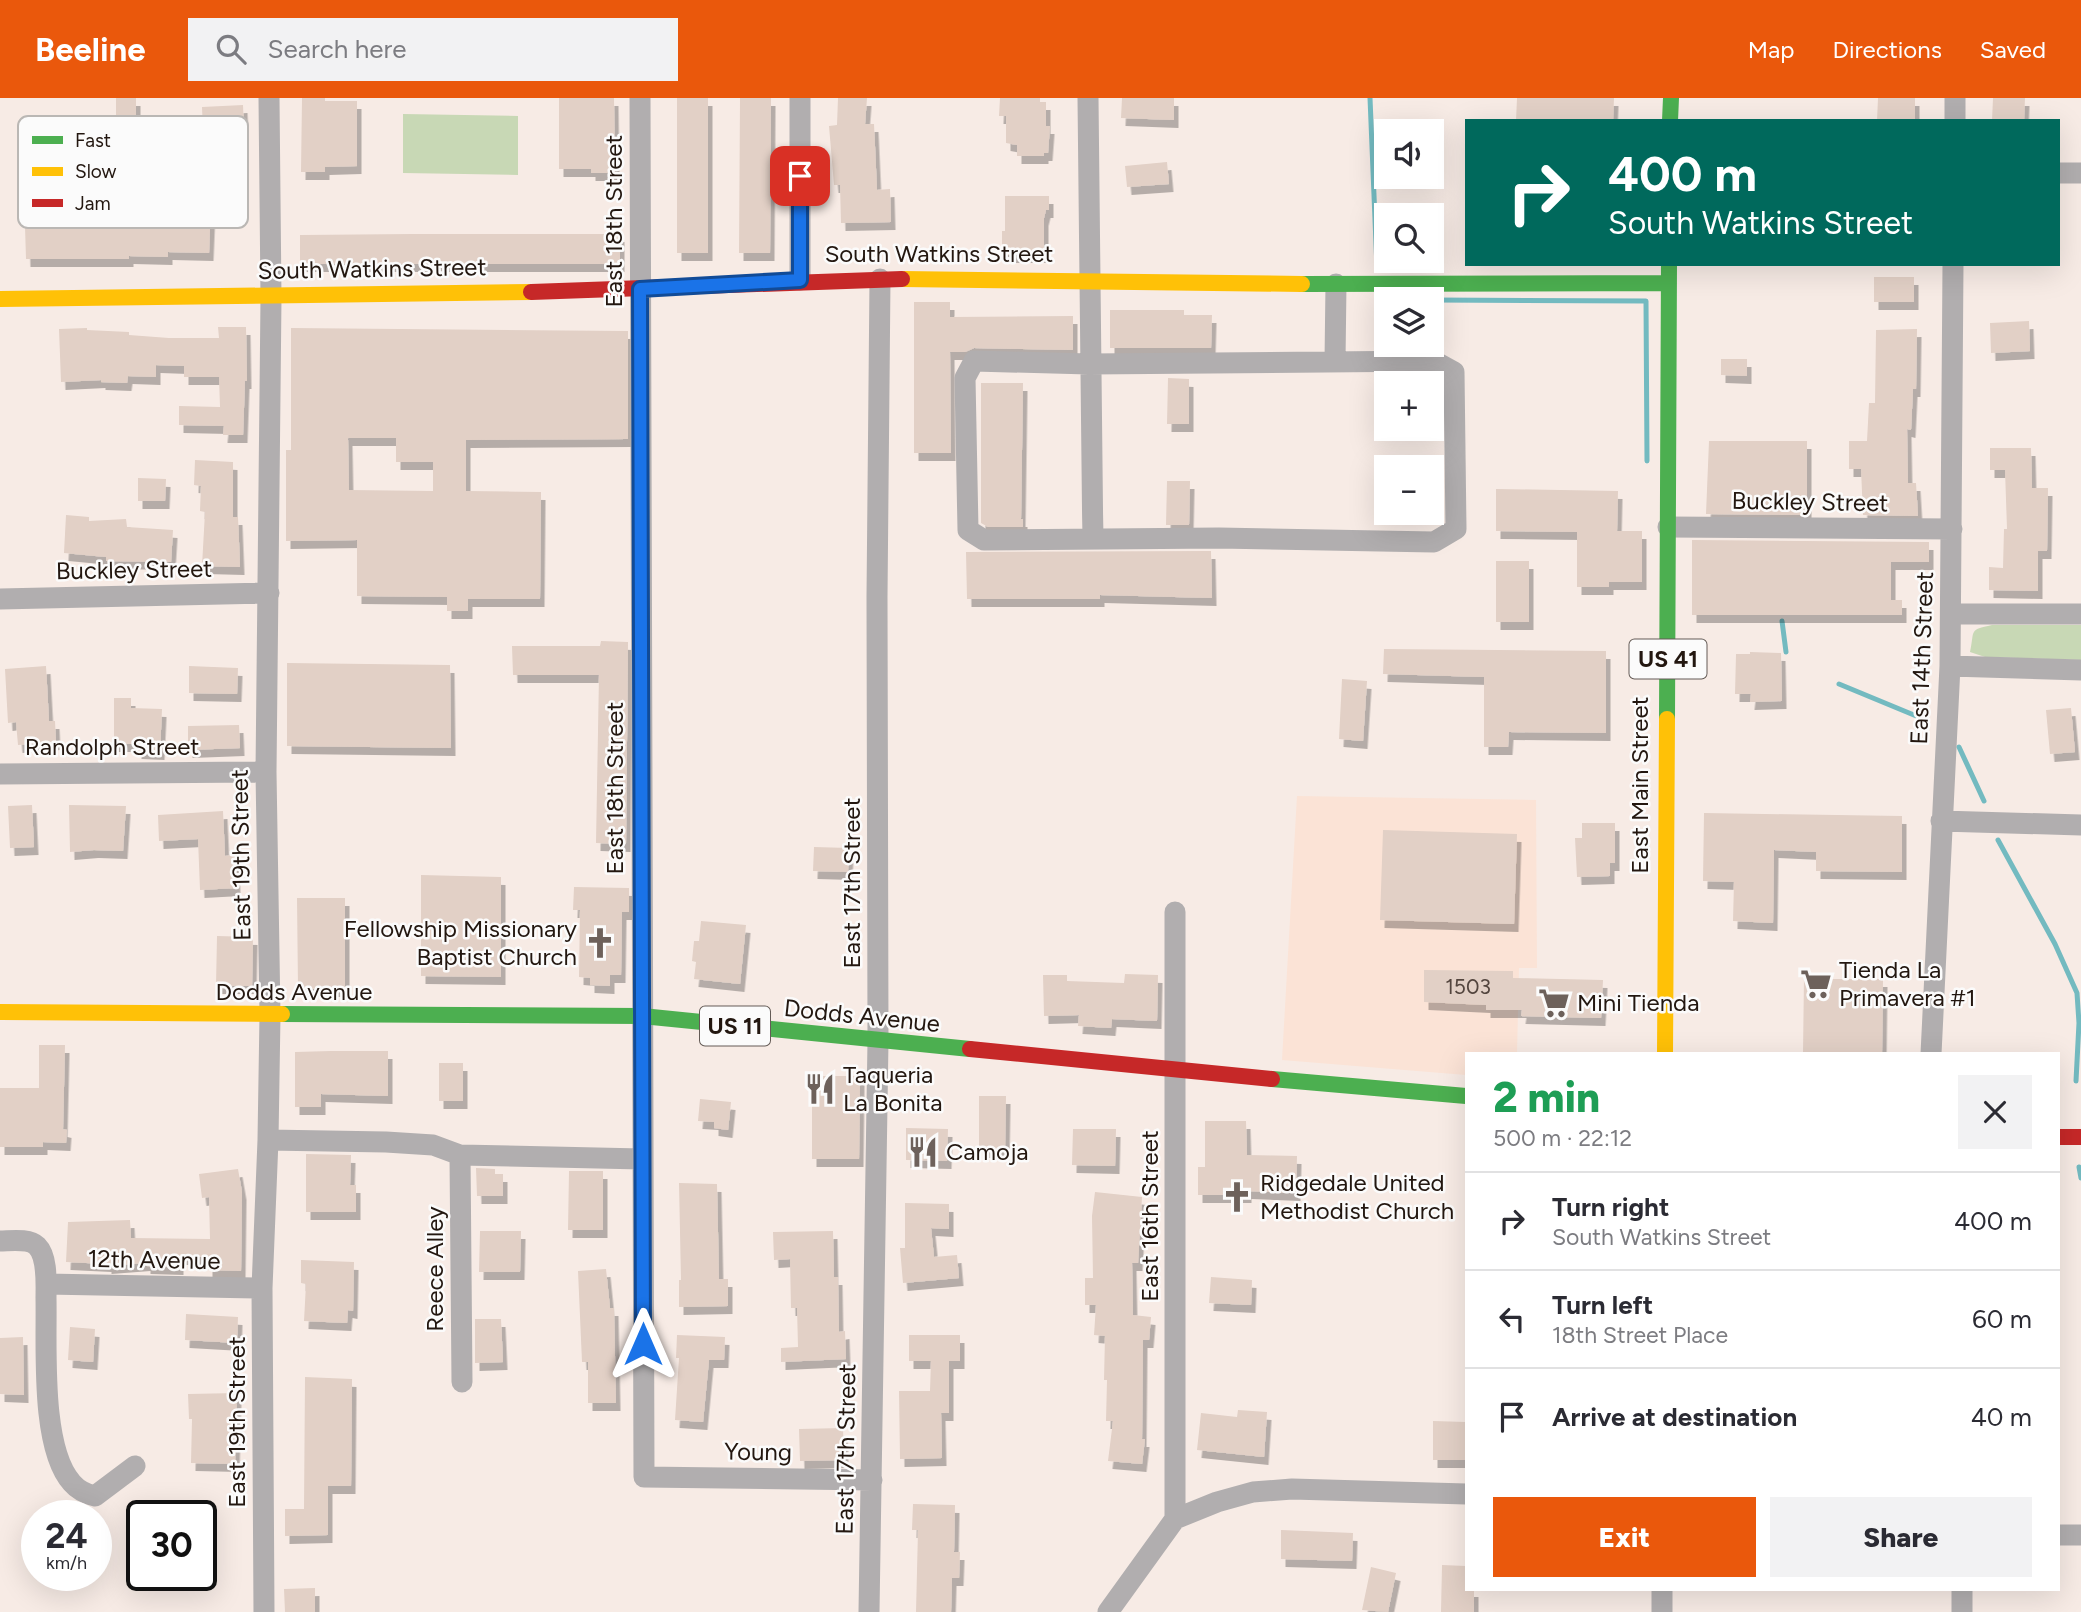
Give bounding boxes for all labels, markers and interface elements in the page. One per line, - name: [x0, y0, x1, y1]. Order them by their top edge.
- search box: [188, 18, 678, 81]
- text: Beeline: [35, 30, 146, 69]
- icon: search: [212, 30, 250, 68]
- text: Search here: [268, 33, 406, 65]
- text: Map: [1748, 35, 1794, 64]
- text: Directions: [1832, 35, 1942, 64]
- text: Saved: [1980, 35, 2046, 64]
- legend: [18, 116, 248, 228]
- map controls: [1374, 119, 1444, 525]
- button: sound: [1374, 119, 1444, 189]
- text: Fast: [75, 129, 111, 152]
- street label: East 18th Street: [599, 135, 628, 307]
- text: 400 m: [1608, 144, 1757, 203]
- pin: [770, 146, 830, 206]
- icon: right: [1493, 147, 1584, 238]
- icon: arrive: [781, 157, 819, 195]
- text: Slow: [75, 160, 117, 183]
- text: Jam: [75, 192, 111, 215]
- button: search: [1374, 203, 1444, 273]
- text: South Watkins Street: [1608, 204, 1913, 242]
- street label: South Watkins Street: [825, 239, 1053, 268]
- street label: South Watkins Street: [257, 252, 487, 285]
- button: layers: [1374, 287, 1444, 357]
- button: +: [1374, 371, 1444, 441]
- button: −: [1374, 455, 1444, 525]
- street label: Buckley Street: [1732, 486, 1888, 517]
- street label: Buckley Street: [56, 554, 212, 585]
- street label: East 14th Street: [1904, 571, 1939, 745]
- road number: US 41: [1630, 639, 1706, 678]
- street label: East Main Street: [1625, 696, 1654, 874]
- street label: East 18th Street: [600, 702, 629, 874]
- street label: Randolph Street: [25, 732, 199, 761]
- street label: East 19th Street: [225, 769, 256, 941]
- street label: East 17th Street: [837, 797, 866, 969]
- place label: Fellowship Missionary Baptist Church: [344, 914, 577, 971]
- church icon: Fellowship Missionary Baptist Church: [583, 926, 617, 960]
- place label: Tienda La Primavera #1: [1839, 955, 1976, 1012]
- supermarket icon: Tienda La Primavera #1: [1799, 967, 1833, 1001]
- house number: 1503: [1445, 974, 1491, 999]
- street label: Dodds Avenue: [216, 977, 372, 1006]
- supermarket icon: Mini Tienda: [1537, 986, 1571, 1020]
- place label: Mini Tienda: [1577, 988, 1699, 1017]
- street label: Dodds Avenue: [783, 993, 942, 1038]
- road number: US 11: [700, 1007, 770, 1046]
- place label: Taqueria La Bonita: [843, 1060, 942, 1117]
- restaurant icon: Taqueria La Bonita: [803, 1072, 837, 1106]
- text: 2 min: [1493, 1072, 1600, 1123]
- button: close: [1958, 1075, 2032, 1149]
- text: 500 m · 22:12: [1493, 1124, 1632, 1152]
- street label: East 16th Street: [1135, 1130, 1164, 1302]
- restaurant icon: Camoja: [906, 1135, 940, 1169]
- place label: Camoja: [946, 1137, 1029, 1166]
- place label: Ridgedale United Methodist Church: [1260, 1168, 1454, 1225]
- church icon: Ridgedale United Methodist Church: [1220, 1180, 1254, 1214]
- text: Turn right: [1552, 1191, 1669, 1223]
- icon: right: [1493, 1202, 1531, 1240]
- text: 400 m: [1954, 1205, 2032, 1237]
- street label: Reece Alley: [420, 1206, 449, 1332]
- text: South Watkins Street: [1552, 1223, 1771, 1251]
- street label: 12th Avenue: [87, 1244, 221, 1275]
- text: Turn left: [1552, 1289, 1653, 1321]
- icon: left: [1493, 1300, 1531, 1338]
- text: 60 m: [1972, 1303, 2032, 1335]
- position arrow: [606, 1307, 680, 1381]
- text: 18th Street Place: [1552, 1321, 1728, 1349]
- street label: East 19th Street: [222, 1336, 251, 1508]
- street label: East 17th Street: [830, 1363, 861, 1535]
- icon: arrive: [1493, 1398, 1531, 1436]
- text: Arrive at destination: [1552, 1401, 1797, 1433]
- text: 40 m: [1971, 1401, 2032, 1433]
- street label: Young: [724, 1436, 792, 1467]
- button: Exit: [1493, 1497, 1756, 1577]
- button: Share: [1770, 1497, 2032, 1577]
- speed limit sign: 30: [126, 1500, 217, 1591]
- text: 24: [45, 1515, 88, 1557]
- text: km/h: [46, 1552, 87, 1574]

